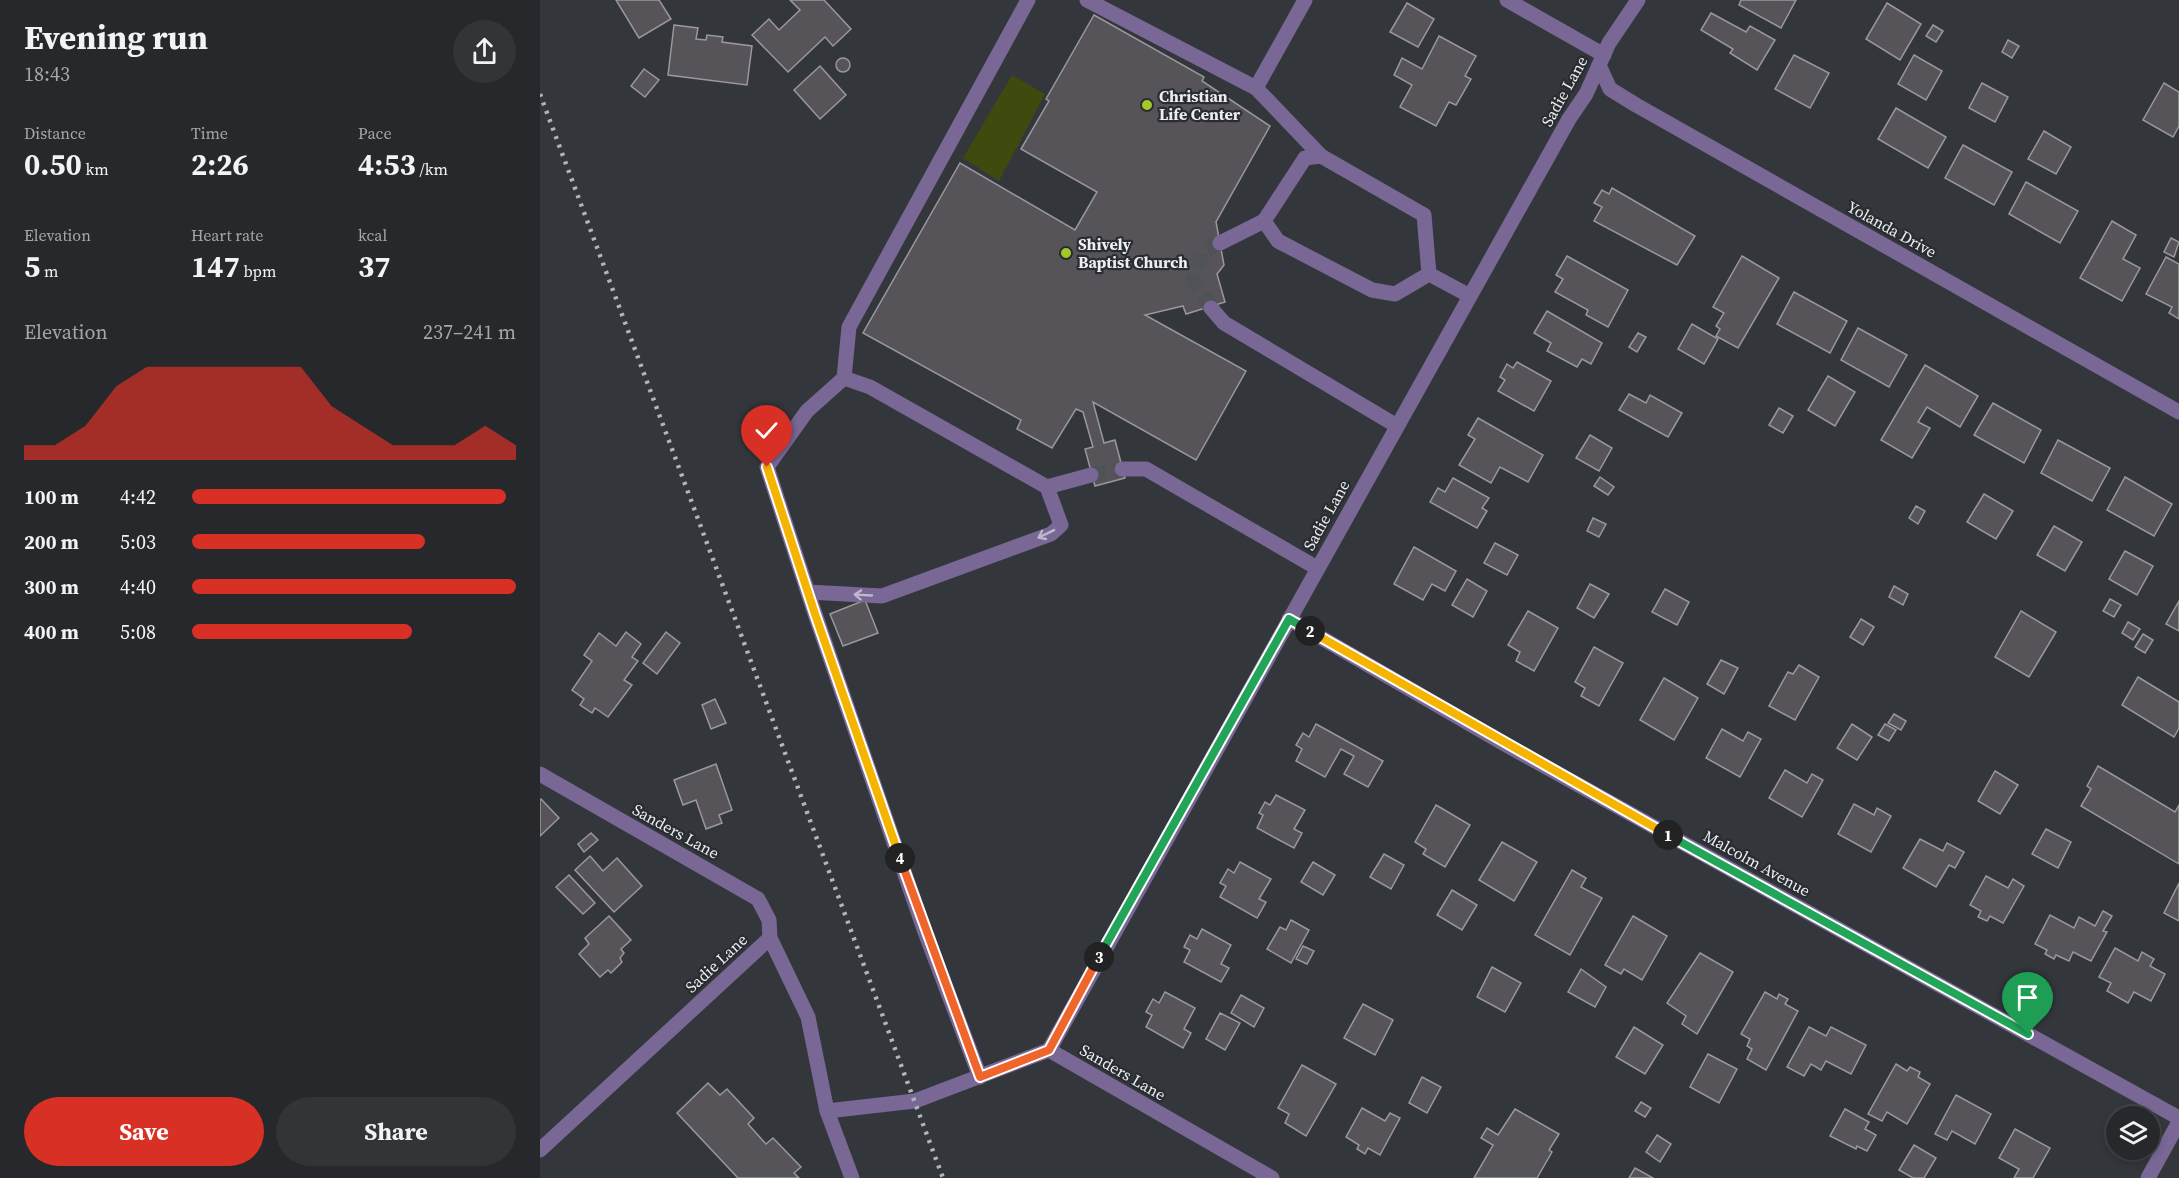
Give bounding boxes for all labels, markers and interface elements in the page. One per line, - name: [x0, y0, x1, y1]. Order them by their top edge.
- text: Evening run: [24, 15, 208, 60]
- button: share: [453, 20, 516, 83]
- street label: Sadie Lane: [1536, 52, 1592, 130]
- text: 18:43: [24, 60, 70, 88]
- place label: Christian Life Center: [1159, 85, 1241, 125]
- marker: Christian Life Center: [1140, 98, 1154, 112]
- text: Distance: [24, 122, 86, 144]
- text: Time: [191, 122, 228, 144]
- text: Pace: [358, 122, 392, 144]
- text: 0.50: [24, 144, 82, 185]
- text: 2:26: [191, 144, 249, 185]
- text: 4:53: [358, 144, 416, 185]
- text: km: [82, 158, 109, 180]
- text: /km: [416, 158, 448, 180]
- street label: Yolanda Drive: [1843, 195, 1941, 263]
- text: Elevation: [24, 224, 91, 246]
- text: Heart rate: [191, 224, 263, 246]
- text: kcal: [358, 224, 387, 246]
- place label: Shively Baptist Church: [1078, 233, 1188, 273]
- text: 5: [24, 246, 40, 287]
- text: 147: [191, 246, 240, 287]
- text: 37: [358, 246, 391, 287]
- marker: Shively Baptist Church: [1059, 246, 1073, 260]
- text: m: [40, 260, 58, 282]
- text: bpm: [240, 260, 276, 282]
- text: Elevation: [24, 318, 108, 346]
- text: 237–241 m: [423, 318, 516, 346]
- pin: [741, 405, 792, 467]
- icon: check: [750, 414, 783, 447]
- street label: Sadie Lane: [1298, 476, 1354, 554]
- text: 100 m: [24, 483, 79, 511]
- text: 4:42: [120, 483, 156, 511]
- text: 200 m: [24, 528, 79, 556]
- text: 5:03: [120, 528, 156, 556]
- one-way arrow: [1038, 529, 1056, 541]
- text: 300 m: [24, 573, 79, 601]
- text: 4:40: [120, 573, 156, 601]
- one-way arrow: [853, 589, 873, 600]
- pin: 2: [1295, 616, 1325, 646]
- text: 400 m: [24, 618, 79, 646]
- text: 5:08: [120, 618, 156, 646]
- text: 2: [1306, 620, 1314, 642]
- street label: Sanders Lane: [629, 798, 723, 864]
- pin: 1: [1653, 820, 1683, 850]
- text: 1: [1664, 824, 1672, 846]
- street label: Malcolm Avenue: [1700, 825, 1814, 901]
- pin: 4: [885, 843, 915, 873]
- text: 4: [896, 847, 904, 869]
- street label: Sadie Lane: [680, 929, 752, 997]
- pin: 3: [1084, 942, 1114, 972]
- text: 3: [1095, 946, 1103, 968]
- pin: [2002, 972, 2053, 1034]
- icon: arrive: [2011, 981, 2044, 1014]
- street label: Sanders Lane: [1076, 1038, 1170, 1106]
- button: Save: [24, 1097, 264, 1166]
- button: Share: [276, 1097, 516, 1166]
- map controls: [2106, 1106, 2160, 1160]
- button: layers: [2106, 1106, 2160, 1160]

